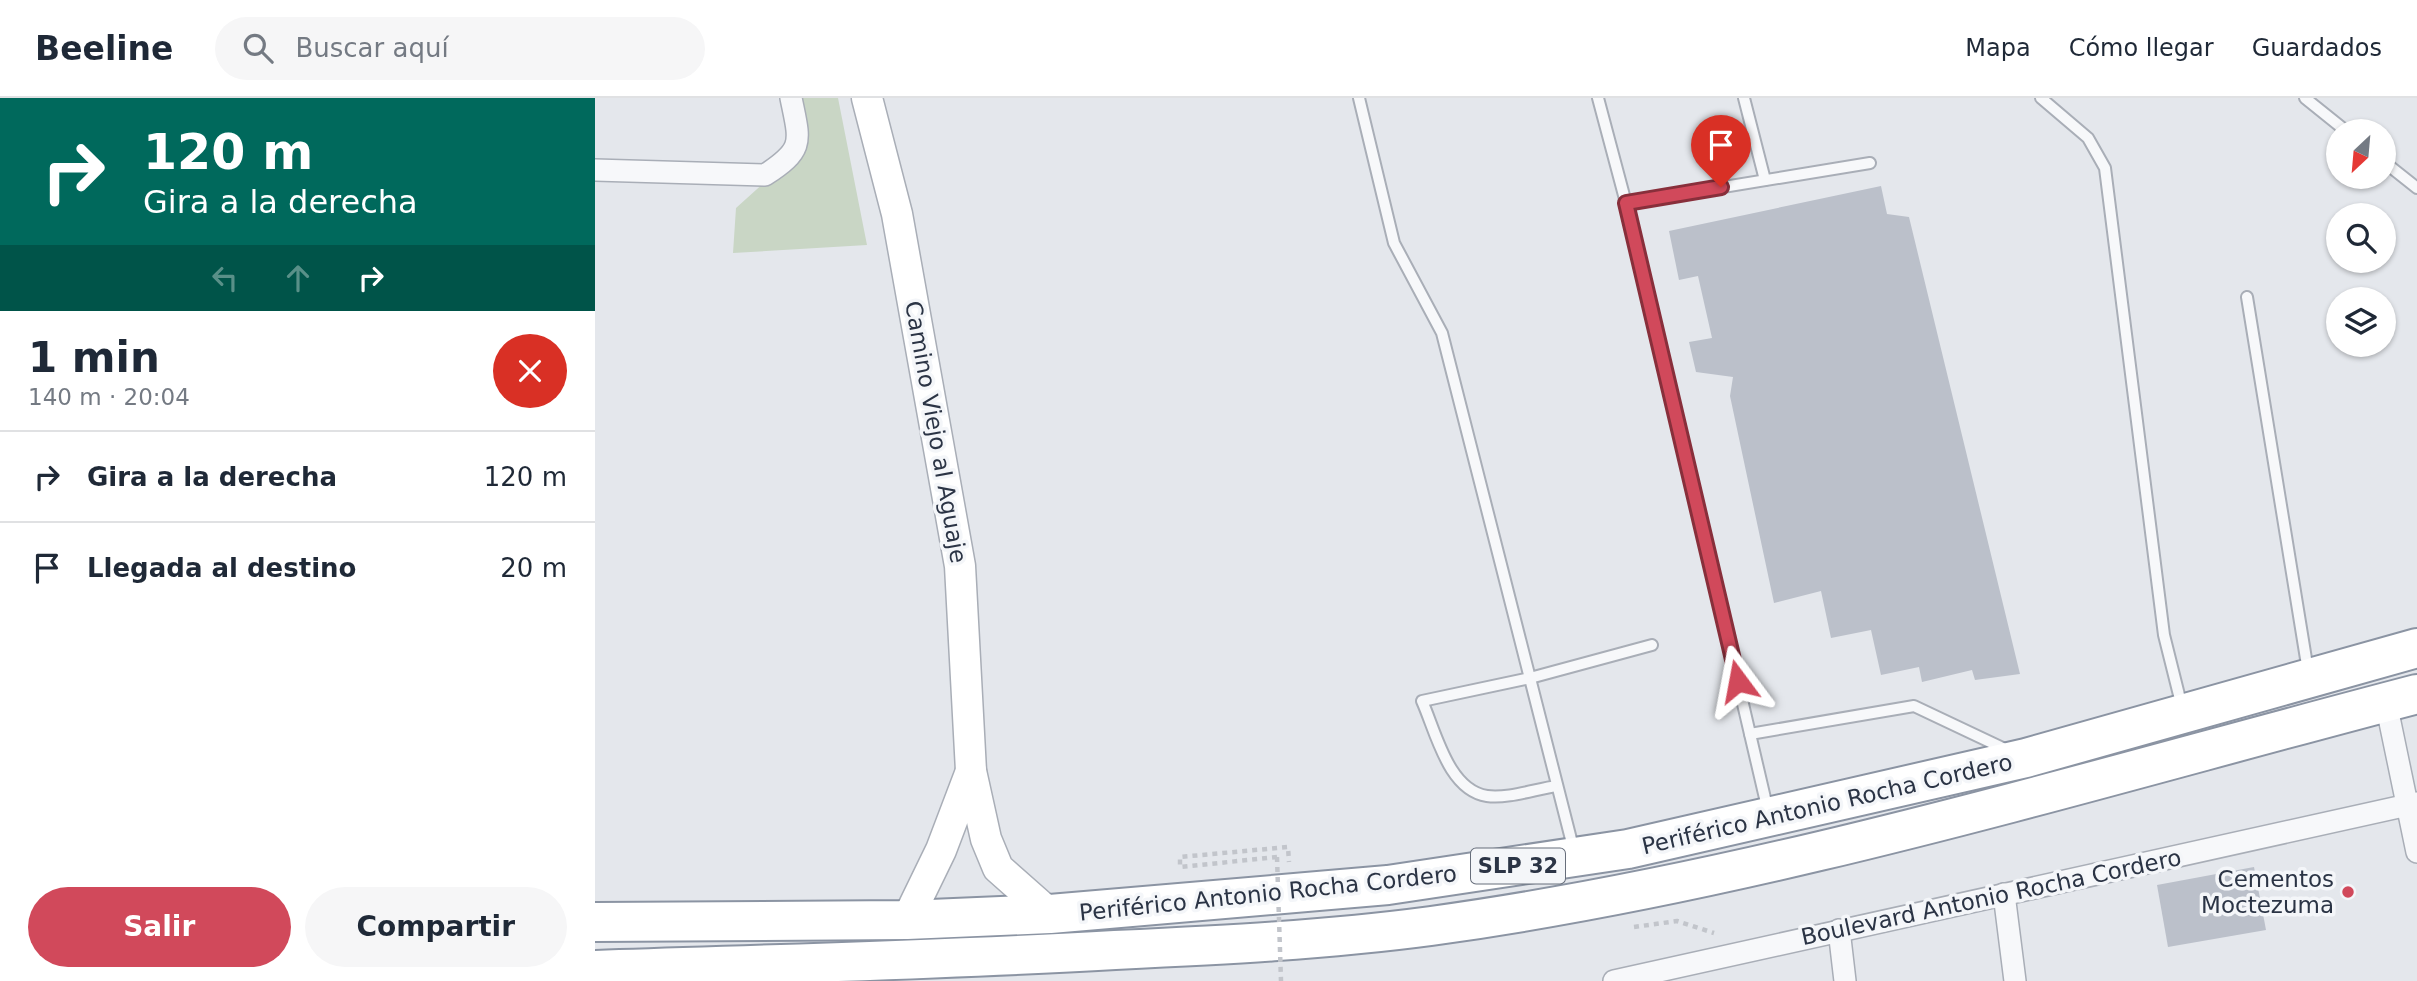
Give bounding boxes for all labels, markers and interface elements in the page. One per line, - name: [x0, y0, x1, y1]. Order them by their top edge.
- search box: [215, 17, 705, 80]
- text: Beeline: [35, 29, 173, 68]
- icon: search: [239, 29, 277, 67]
- text: Buscar aquí: [295, 33, 449, 63]
- text: Mapa: [1965, 34, 2031, 62]
- text: Cómo llegar: [2069, 34, 2214, 62]
- text: Guardados: [2252, 34, 2382, 62]
- pin: [1691, 115, 1751, 187]
- north arrow: [2326, 119, 2396, 189]
- map controls: [2326, 119, 2396, 357]
- text: 120 m: [143, 124, 313, 181]
- icon: right: [28, 126, 119, 217]
- icon: arrive: [1702, 126, 1740, 164]
- text: Gira a la derecha: [143, 183, 418, 221]
- button: search: [2326, 203, 2396, 273]
- icon: left: [206, 259, 244, 297]
- icon: ahead: [279, 259, 317, 297]
- icon: right: [352, 259, 390, 297]
- button: layers: [2326, 287, 2396, 357]
- street label: Camino Viejo al Aguaje: [900, 299, 972, 565]
- text: 1 min: [28, 333, 160, 382]
- button: close: [493, 334, 567, 408]
- text: 140 m · 20:04: [28, 384, 190, 410]
- icon: right: [28, 458, 66, 496]
- text: Gira a la derecha: [87, 462, 337, 492]
- text: 120 m: [484, 462, 567, 492]
- icon: arrive: [28, 549, 66, 587]
- text: Llegada al destino: [87, 553, 356, 583]
- text: 20 m: [500, 553, 567, 583]
- position arrow: [1701, 644, 1775, 718]
- street label: Periférico Antonio Rocha Cordero: [1639, 749, 2015, 859]
- street label: Boulevard Antonio Rocha Cordero: [1799, 844, 2183, 950]
- road number: SLP 32: [1471, 848, 1565, 884]
- street label: Periférico Antonio Rocha Cordero: [1078, 860, 1458, 926]
- place label: Cementos Moctezuma: [2201, 866, 2334, 918]
- marker: Cementos Moctezuma: [2340, 884, 2356, 900]
- button: Salir: [28, 887, 291, 967]
- button: Compartir: [305, 887, 567, 967]

